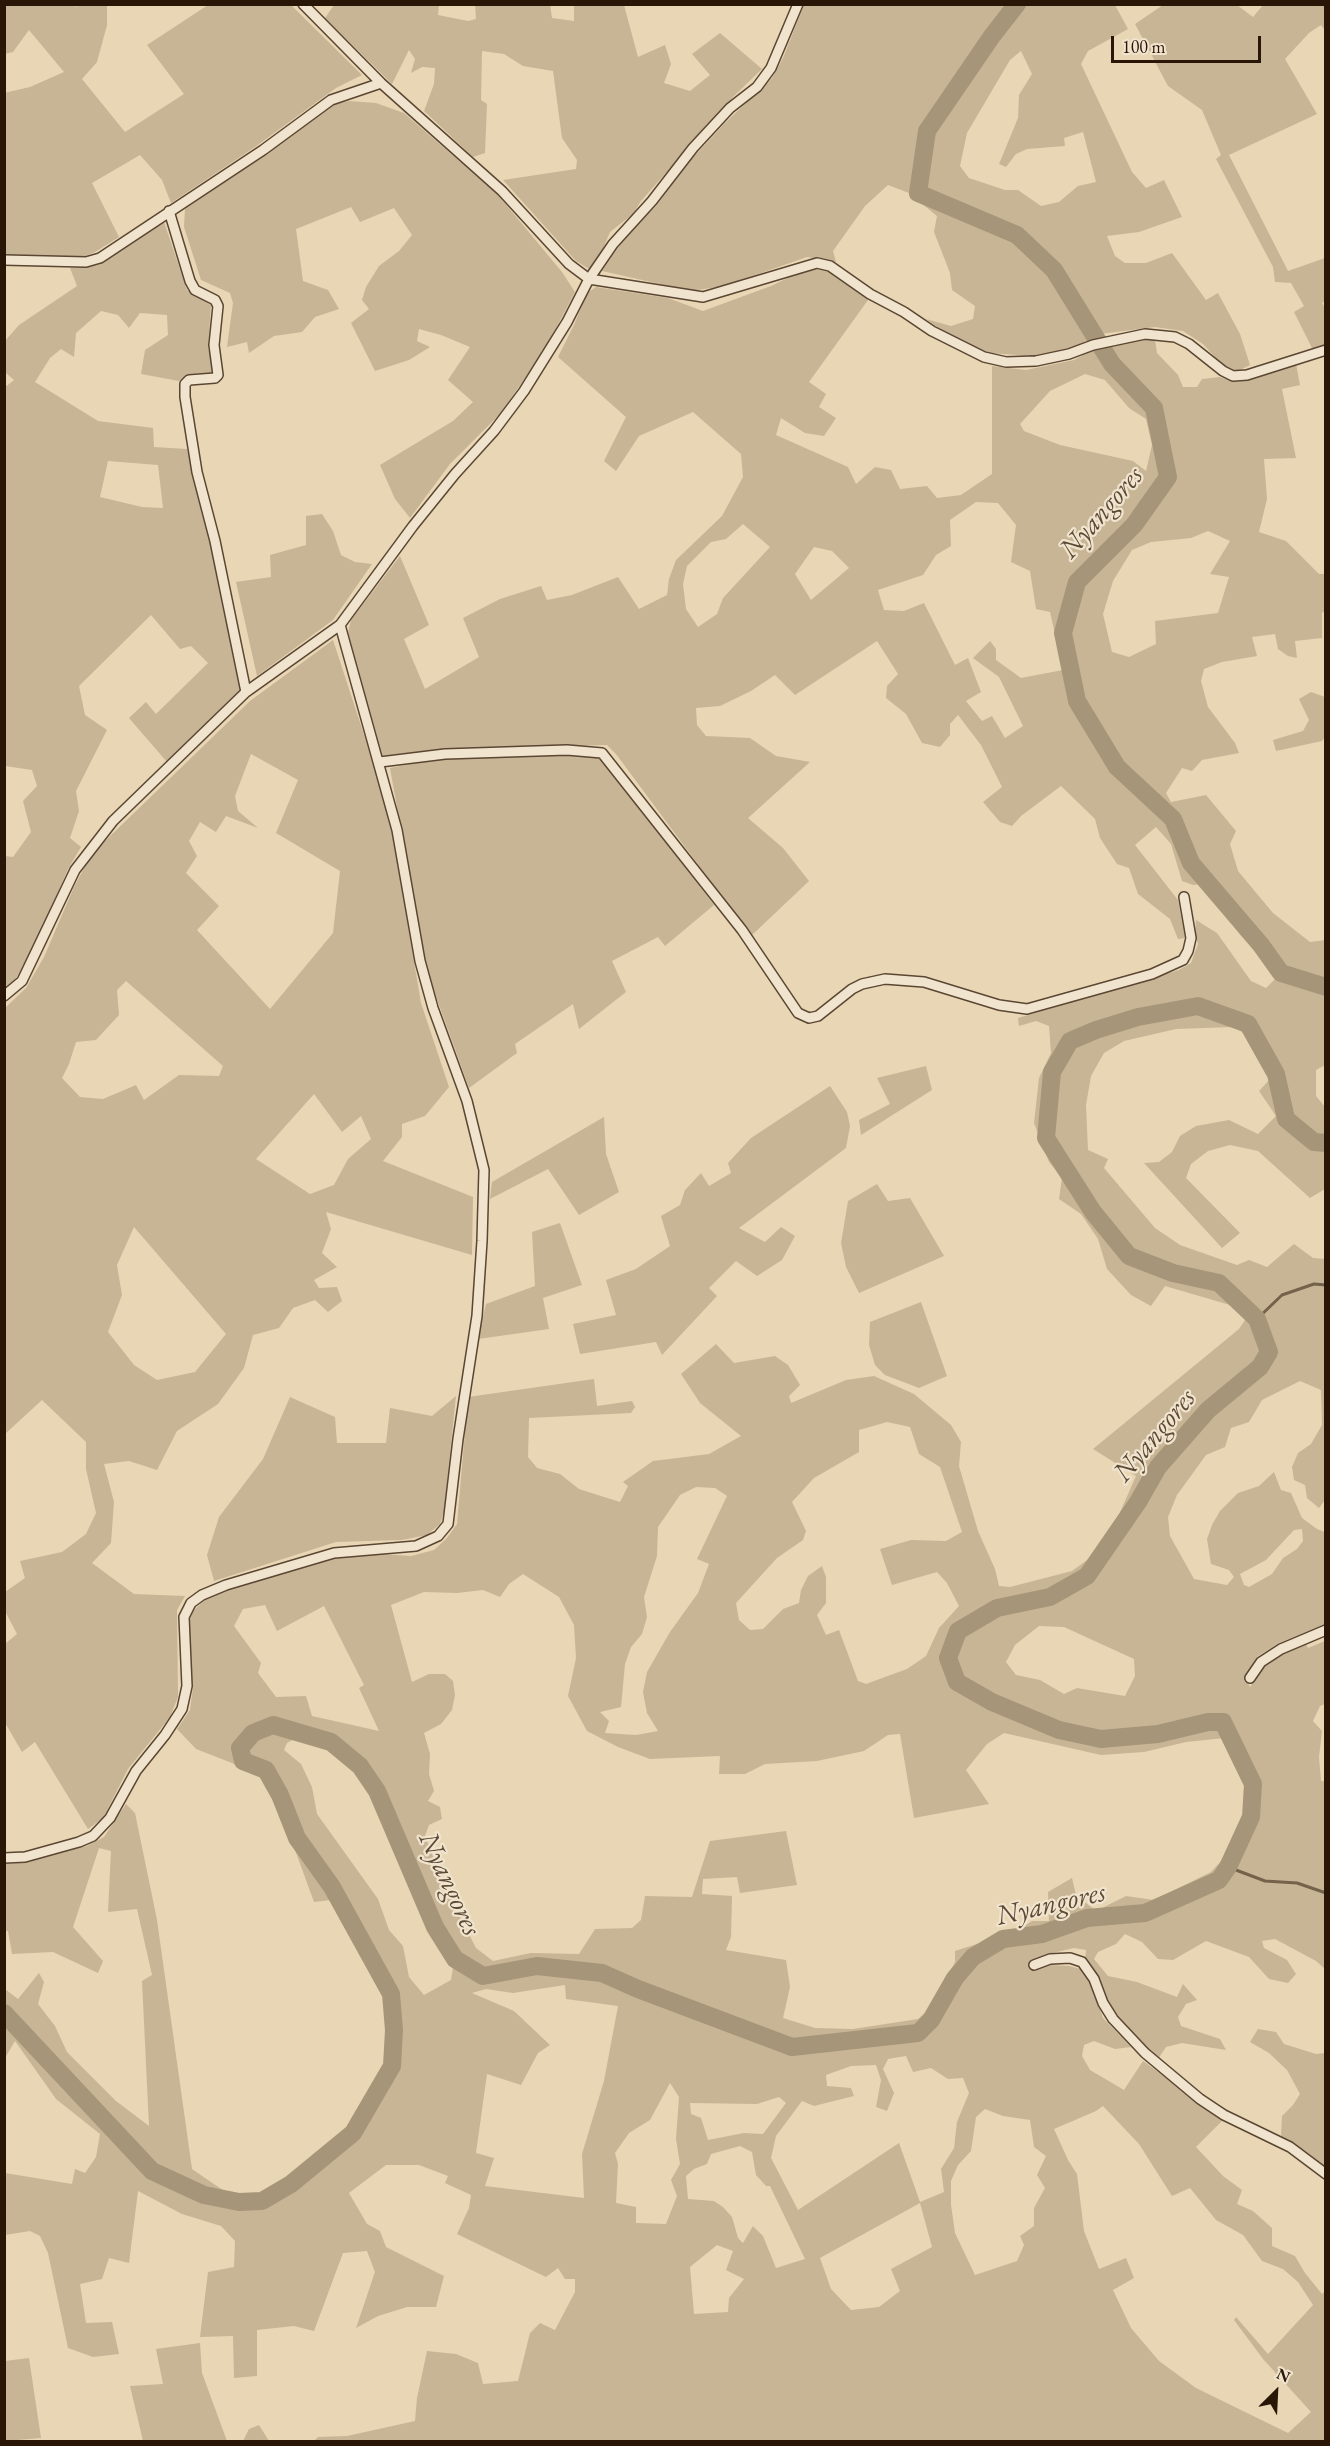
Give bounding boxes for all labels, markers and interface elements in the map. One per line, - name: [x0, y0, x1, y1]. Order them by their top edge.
- scale bar: [1114, 24, 1264, 62]
- text: 100 m: [1122, 35, 1166, 58]
- water label: Nyangores: [1053, 460, 1151, 566]
- water label: Nyangores: [1106, 1383, 1204, 1489]
- water label: Nyangores: [410, 1827, 488, 1941]
- water label: Nyangores: [993, 1876, 1109, 1934]
- north arrow: [1246, 2362, 1306, 2422]
- text: N: [1273, 2363, 1294, 2387]

